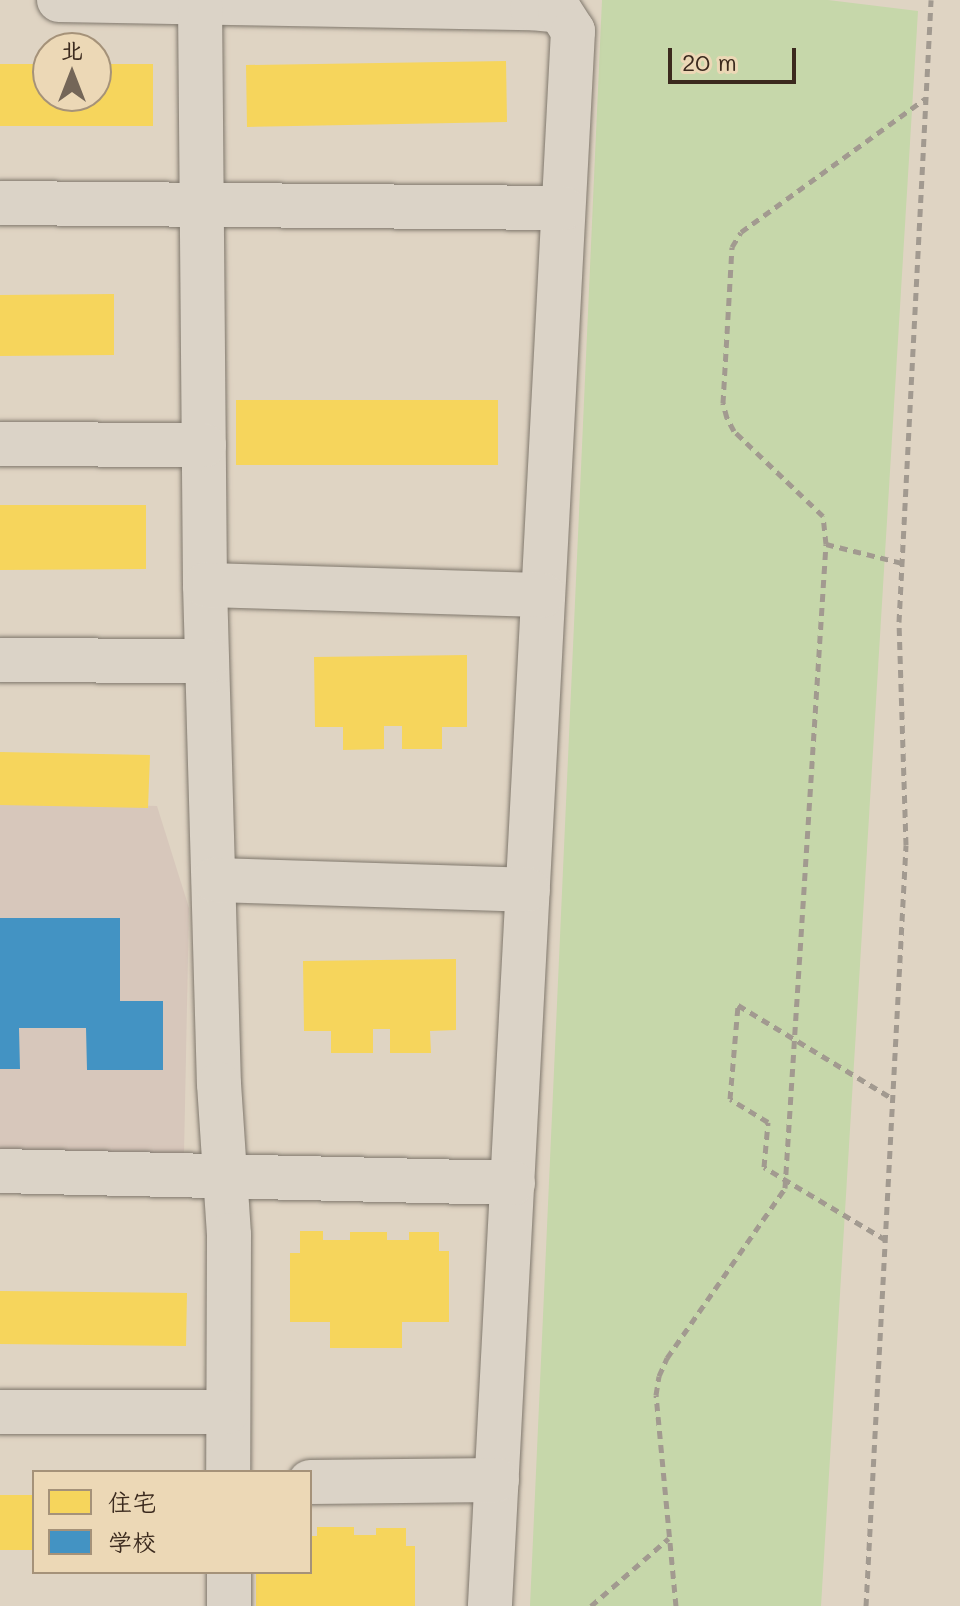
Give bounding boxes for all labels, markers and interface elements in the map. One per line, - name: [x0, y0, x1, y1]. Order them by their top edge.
- north arrow: [32, 32, 112, 112]
- scale bar: [672, 32, 800, 82]
- text: 北: [61, 35, 83, 64]
- text: 20 m: [682, 46, 737, 77]
- legend: [32, 1470, 312, 1574]
- text: 住宅: [108, 1486, 156, 1517]
- text: 学校: [108, 1526, 156, 1557]

